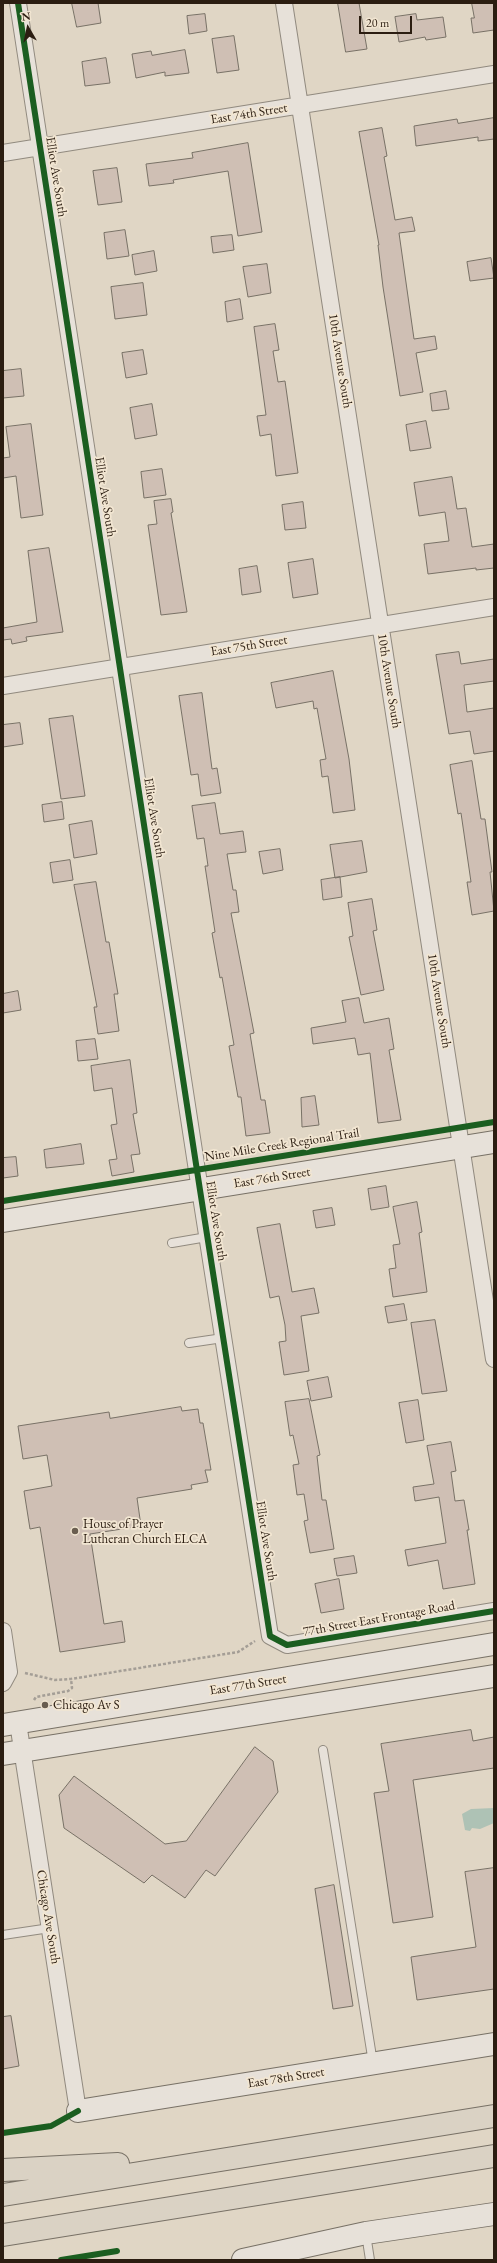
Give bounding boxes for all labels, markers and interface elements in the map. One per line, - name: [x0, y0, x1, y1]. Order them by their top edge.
- north arrow: [8, 8, 48, 48]
- scale bar: [361, 8, 414, 34]
- text: N: [21, 9, 32, 24]
- text: 20 m: [366, 15, 389, 31]
- street label: East 74th Street: [210, 100, 288, 128]
- street label: Elliot Ave South: [42, 136, 70, 218]
- street label: 10th Avenue South: [325, 312, 355, 410]
- street label: Elliot Ave South: [91, 456, 119, 538]
- street label: East 75th Street: [210, 632, 288, 660]
- street label: 10th Avenue South: [374, 632, 404, 730]
- street label: Elliot Ave South: [140, 777, 168, 859]
- street label: 10th Avenue South: [424, 952, 454, 1050]
- street label: Nine Mile Creek Regional Trail: [203, 1125, 361, 1165]
- street label: East 76th Street: [233, 1164, 311, 1192]
- street label: Elliot Ave South: [202, 1180, 230, 1262]
- street label: Elliot Ave South: [252, 1500, 280, 1582]
- place label: House of Prayer Lutheran Church ELCA: [83, 1516, 207, 1547]
- marker: House of Prayer Lutheran Church ELCA: [70, 1526, 80, 1536]
- street label: 77th Street East Frontage Road: [302, 1598, 456, 1640]
- street label: East 77th Street: [209, 1671, 287, 1699]
- place label: Chicago Av S: [53, 1697, 120, 1713]
- marker: Chicago Av S: [40, 1700, 50, 1710]
- street label: Chicago Ave South: [33, 1869, 63, 1965]
- street label: East 78th Street: [247, 2064, 325, 2092]

